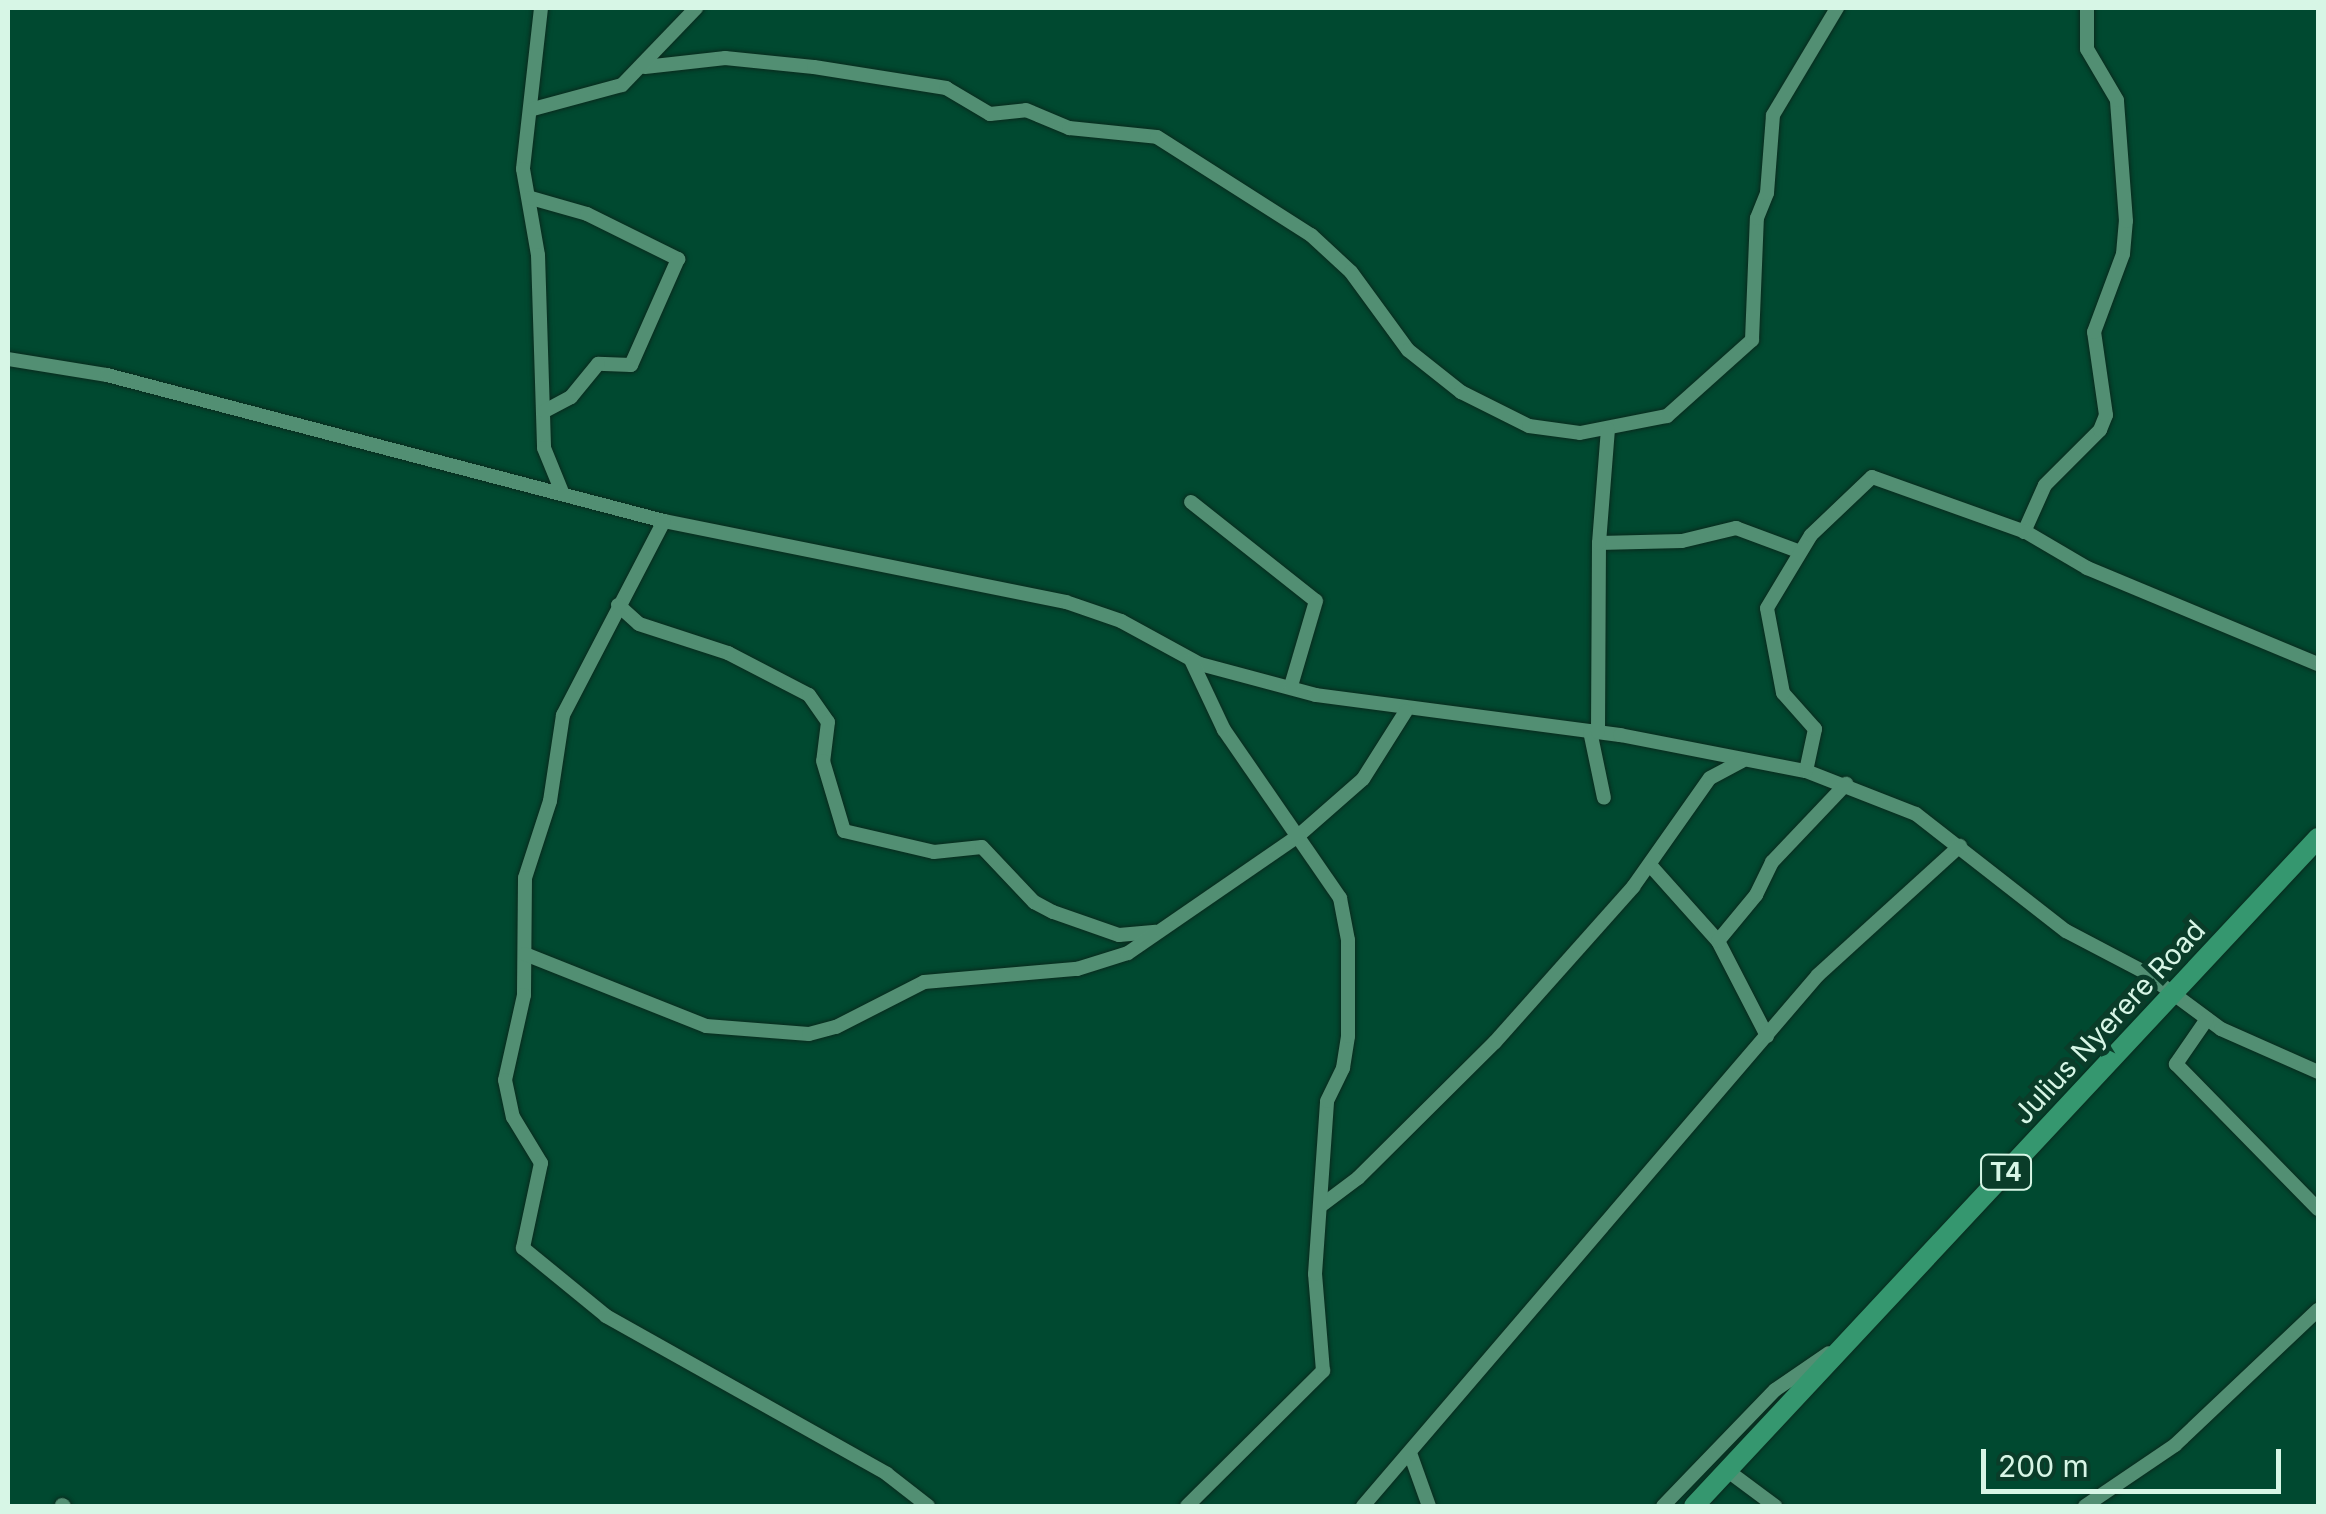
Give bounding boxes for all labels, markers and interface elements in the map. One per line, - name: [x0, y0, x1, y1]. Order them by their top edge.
- street label: Julius Nyerere Road: [2006, 913, 2212, 1131]
- road number: T4: [1978, 1152, 2034, 1192]
- scale bar: [1986, 1429, 2286, 1491]
- text: 200 m: [1998, 1448, 2089, 1484]

